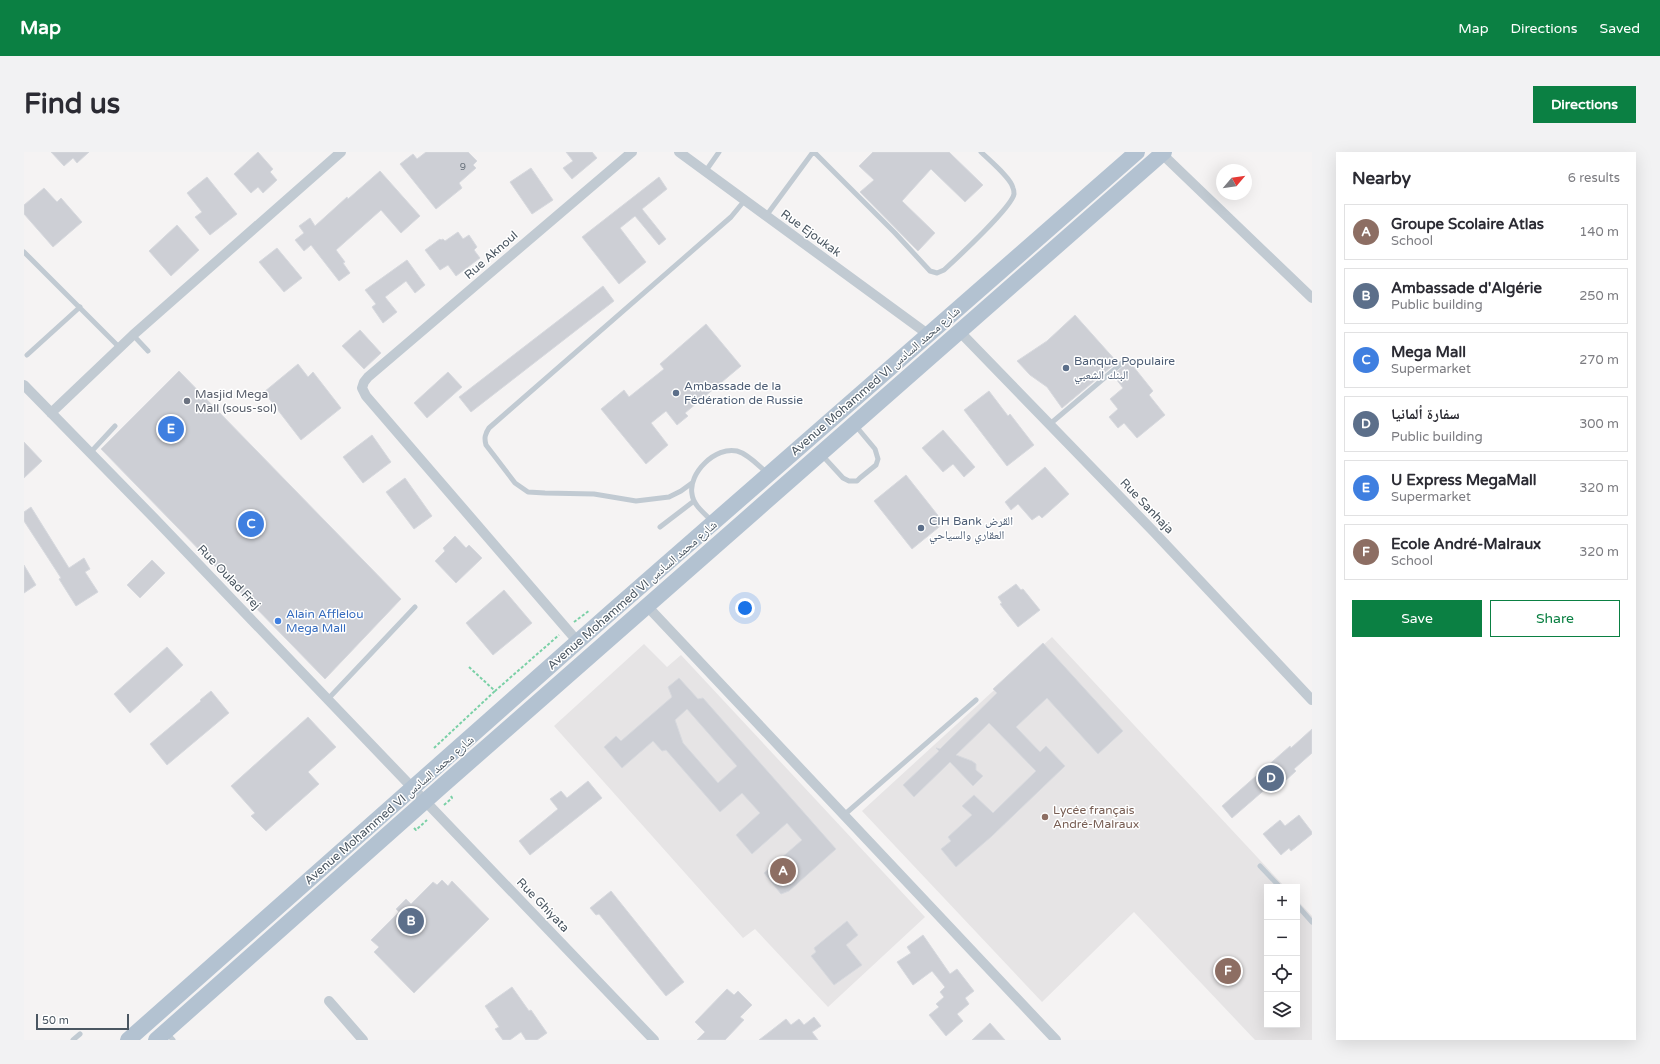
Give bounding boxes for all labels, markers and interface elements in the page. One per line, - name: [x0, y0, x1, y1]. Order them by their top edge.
- text: Map: [20, 17, 61, 39]
- text: Map: [1458, 20, 1489, 37]
- text: Directions: [1511, 20, 1578, 37]
- text: Saved: [1600, 20, 1640, 37]
- button: Directions: [1533, 86, 1636, 123]
- text: Find us: [24, 87, 120, 121]
- house number: 9: [460, 161, 466, 173]
- north arrow: [1216, 164, 1252, 200]
- text: Nearby: [1352, 168, 1411, 189]
- text: 6 results: [1568, 170, 1620, 186]
- street label: Rue Ejoukak: [778, 207, 844, 260]
- text: Groupe Scolaire Atlas: [1391, 215, 1544, 233]
- text: A: [1361, 224, 1371, 240]
- text: 140 m: [1579, 224, 1619, 240]
- street label: Rue Aknoul: [461, 228, 521, 282]
- text: School: [1391, 233, 1433, 249]
- text: Ambassade d'Algérie: [1391, 279, 1542, 297]
- text: B: [1361, 288, 1371, 304]
- text: 250 m: [1579, 288, 1619, 304]
- text: Public building: [1391, 297, 1483, 313]
- street label: Avenue Mohammed VI شارع محمد السادس: [787, 304, 963, 459]
- text: Mega Mall: [1391, 343, 1466, 361]
- text: C: [1361, 352, 1371, 368]
- text: 270 m: [1579, 352, 1619, 368]
- place label: Banque Populaire البنك الشعبي: [1074, 354, 1175, 385]
- text: Supermarket: [1391, 361, 1471, 377]
- marker: Banque Populaire البنك الشعبي: [1061, 363, 1071, 373]
- place label: Ambassade de la Fédération de Russie: [684, 379, 803, 407]
- place label: Masjid Mega Mall (sous-sol): [195, 387, 277, 415]
- marker: Ambassade de la Fédération de Russie: [671, 388, 681, 398]
- marker: Masjid Mega Mall (sous-sol): [182, 396, 192, 406]
- text: سفارة ألمانيا: [1391, 405, 1460, 423]
- pin: E: [158, 414, 184, 444]
- text: D: [1361, 416, 1371, 432]
- text: 300 m: [1579, 416, 1619, 432]
- text: Public building: [1391, 429, 1483, 445]
- text: U Express MegaMall: [1391, 471, 1537, 489]
- street label: Rue Sanhaja: [1117, 476, 1177, 536]
- text: E: [1362, 480, 1370, 496]
- text: 320 m: [1579, 480, 1619, 496]
- text: Supermarket: [1391, 489, 1471, 505]
- pin: C: [238, 509, 264, 539]
- place label: CIH Bank القرض العقاري والسياحي: [929, 514, 1013, 545]
- street label: Avenue Mohammed VI شارع محمد السادس: [544, 518, 720, 673]
- marker: CIH Bank القرض العقاري والسياحي: [916, 523, 926, 533]
- text: Ecole André-Malraux: [1391, 535, 1541, 553]
- street label: Rue Oulad Frej: [195, 542, 263, 612]
- text: F: [1362, 544, 1370, 560]
- text: 320 m: [1579, 544, 1619, 560]
- text: School: [1391, 553, 1433, 569]
- your location: [735, 598, 755, 618]
- button: Save: [1352, 600, 1482, 637]
- button: Share: [1490, 600, 1620, 637]
- place label: Alain Afflelou Mega Mall: [286, 607, 363, 635]
- marker: Alain Afflelou Mega Mall: [273, 616, 283, 626]
- street label: Avenue Mohammed VI شارع محمد السادس: [301, 733, 477, 888]
- pin: D: [1258, 763, 1284, 793]
- place label: Lycée français André-Malraux: [1053, 803, 1139, 831]
- marker: Lycée français André-Malraux: [1040, 812, 1050, 822]
- pin: A: [770, 856, 796, 886]
- street label: Rue Ghiyata: [514, 875, 572, 935]
- map controls: [1264, 884, 1300, 1028]
- button: +: [1264, 884, 1300, 920]
- pin: B: [398, 906, 424, 936]
- button: −: [1264, 920, 1300, 956]
- pin: F: [1215, 956, 1241, 986]
- button: locate: [1264, 956, 1300, 992]
- button: layers: [1264, 992, 1300, 1028]
- scale bar: [36, 1012, 129, 1031]
- text: 50 m: [42, 1014, 69, 1027]

